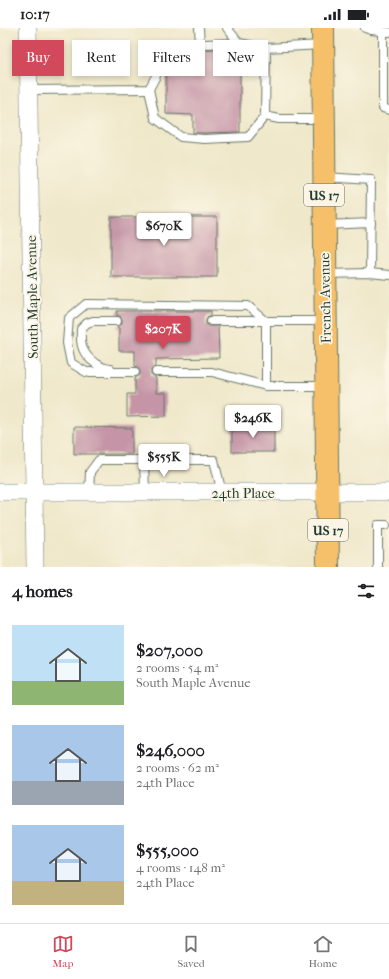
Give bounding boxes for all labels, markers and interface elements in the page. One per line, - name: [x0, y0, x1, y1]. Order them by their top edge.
- text: 10:17: [20, 5, 50, 23]
- chip: Buy: [12, 40, 64, 76]
- chip: Rent: [72, 40, 130, 76]
- chip: Filters: [138, 40, 205, 76]
- chip: New: [213, 40, 268, 76]
- road number: US 17: [304, 184, 344, 206]
- pin: $670K: [136, 213, 192, 247]
- text: $670K: [146, 218, 182, 233]
- street label: South Maple Avenue: [23, 235, 42, 359]
- street label: French Avenue: [316, 253, 335, 343]
- pin: $207K: [135, 316, 191, 350]
- text: $207K: [145, 321, 181, 336]
- pin: $246K: [225, 405, 281, 439]
- text: $246K: [234, 410, 272, 425]
- pin: $555K: [136, 444, 192, 478]
- text: $555K: [147, 449, 181, 464]
- street label: 24th Place: [211, 485, 275, 502]
- road number: US 17: [308, 519, 348, 541]
- icon: filters: [355, 580, 377, 602]
- text: 4 homes: [12, 581, 72, 601]
- text: $207,000: [136, 640, 203, 660]
- icon: home: [44, 641, 92, 689]
- text: 2 rooms · 54 m²: [136, 660, 218, 675]
- text: South Maple Avenue: [136, 675, 251, 690]
- text: $246,000: [136, 740, 205, 760]
- icon: home: [44, 741, 92, 789]
- text: 2 rooms · 62 m²: [136, 760, 219, 775]
- text: 24th Place: [136, 775, 195, 790]
- text: $555,000: [136, 840, 199, 860]
- icon: home: [44, 841, 92, 889]
- text: 4 rooms · 148 m²: [136, 860, 225, 875]
- text: 24th Place: [136, 875, 195, 890]
- tab: Map: [52, 933, 74, 970]
- tab: Saved: [178, 933, 205, 970]
- tab: Home: [309, 933, 337, 970]

